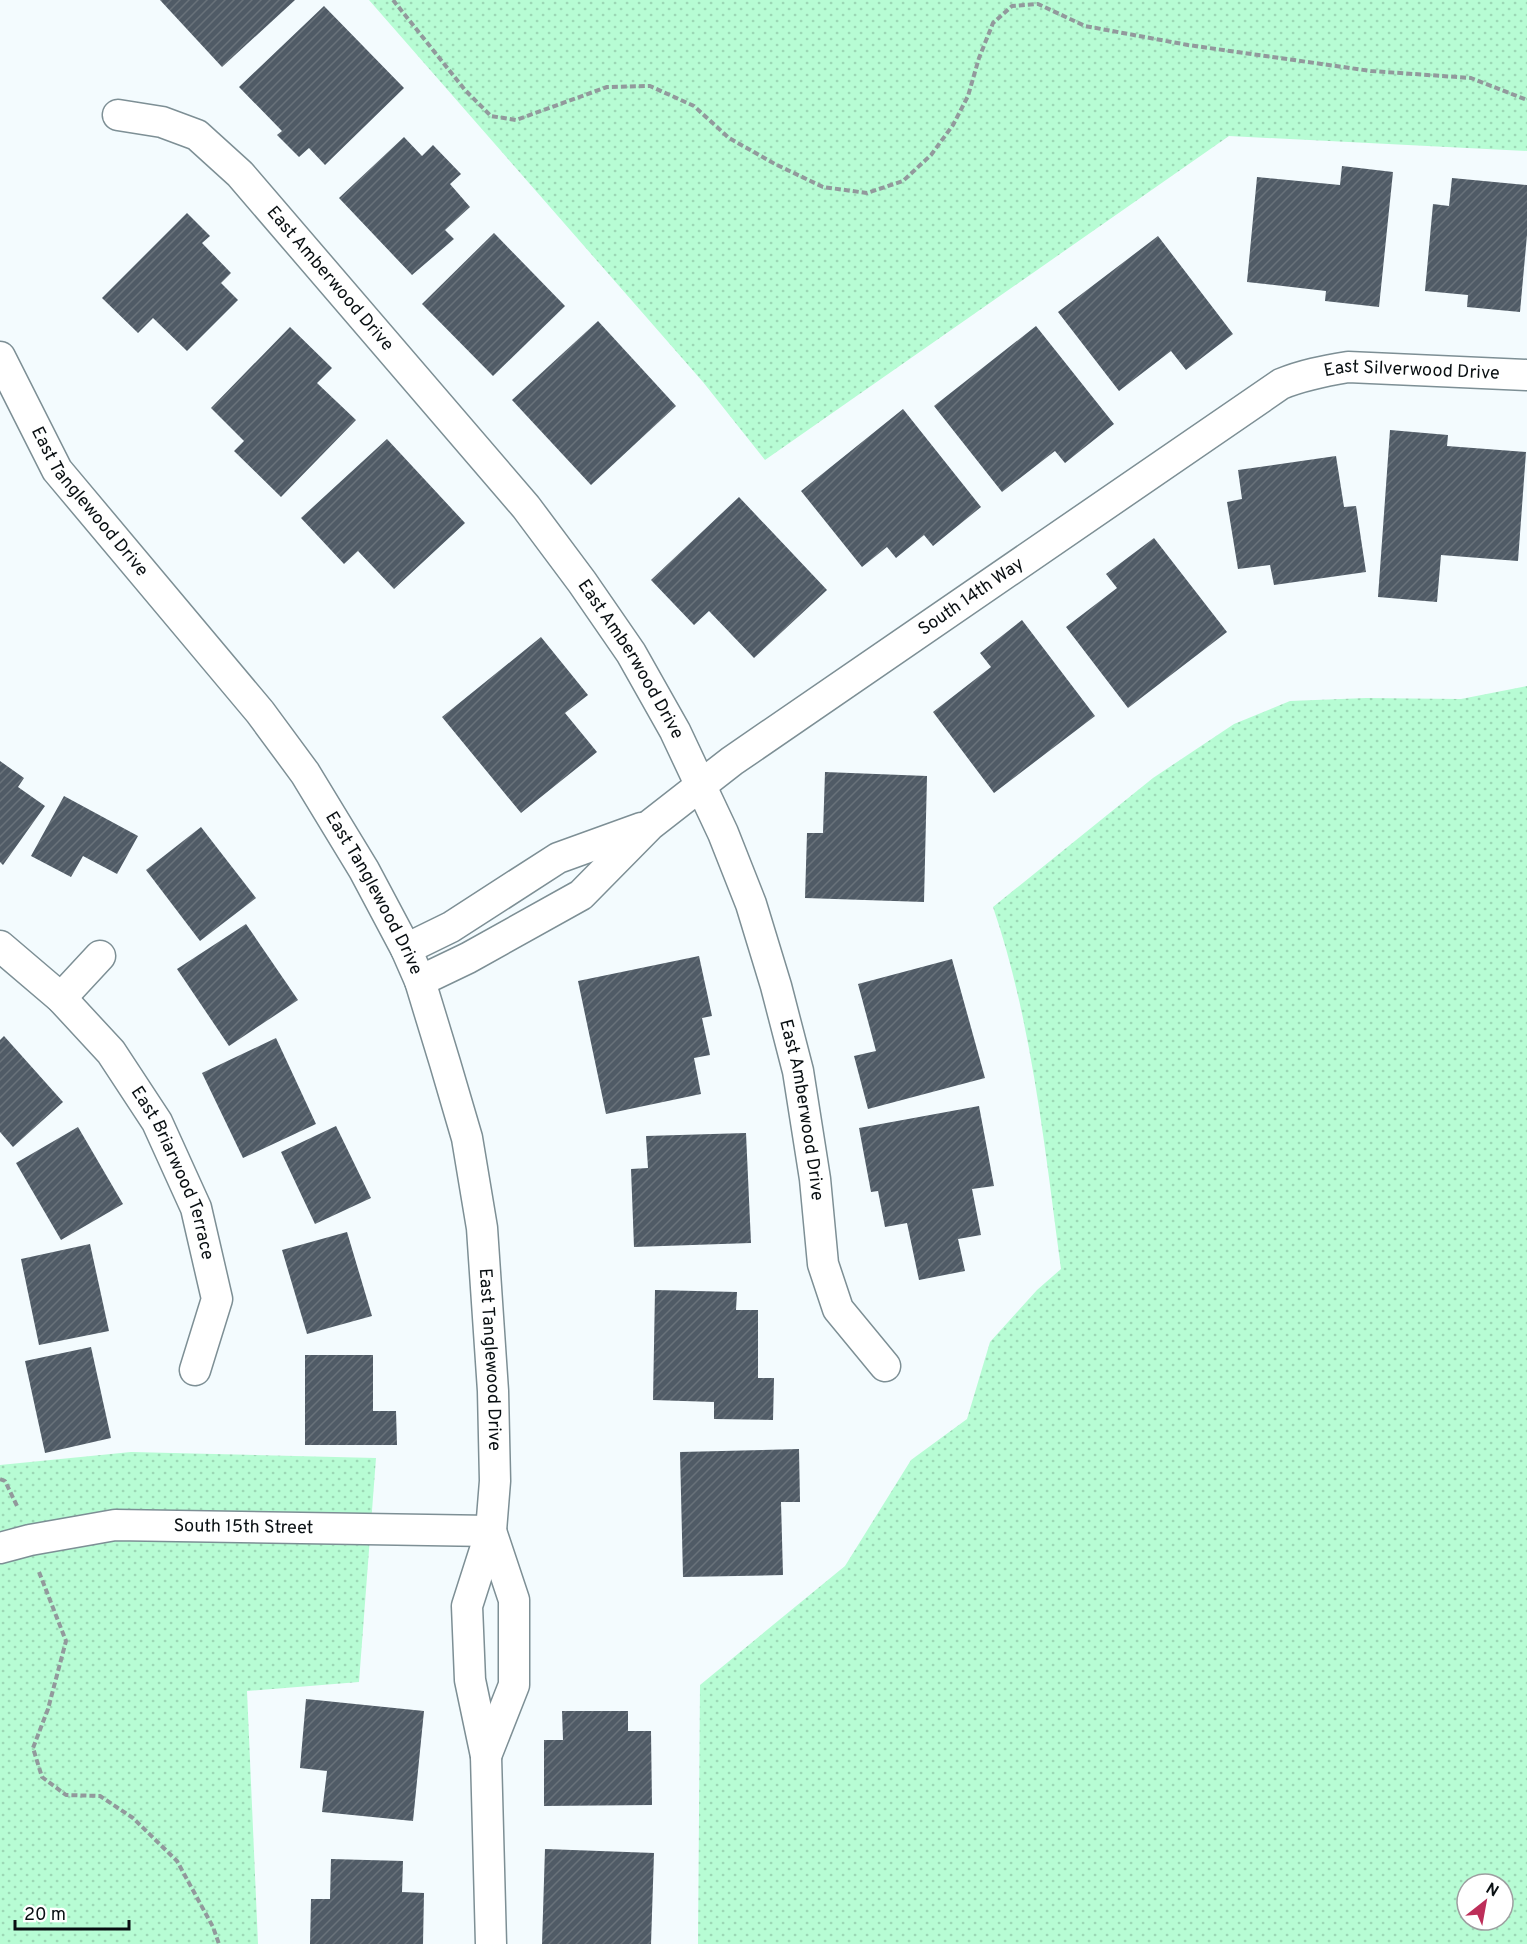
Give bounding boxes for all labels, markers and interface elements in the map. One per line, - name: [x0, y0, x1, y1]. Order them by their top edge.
- street label: East Amberwood Drive: [261, 201, 399, 356]
- street label: East Silverwood Drive: [1322, 355, 1500, 385]
- street label: East Tanglewood Drive: [26, 423, 153, 582]
- street label: South 14th Way: [914, 552, 1028, 641]
- street label: East Amberwood Drive: [572, 575, 689, 743]
- street label: East Tanglewood Drive: [320, 807, 427, 979]
- street label: East Amberwood Drive: [774, 1017, 828, 1202]
- street label: East Briarwood Terrace: [125, 1082, 219, 1262]
- street label: East Tanglewood Drive: [473, 1267, 506, 1451]
- street label: South 15th Street: [174, 1514, 314, 1540]
- north arrow: [1455, 1872, 1515, 1932]
- text: N: [1482, 1879, 1502, 1902]
- scale bar: [15, 1893, 129, 1931]
- text: 20 m: [24, 1904, 66, 1927]

